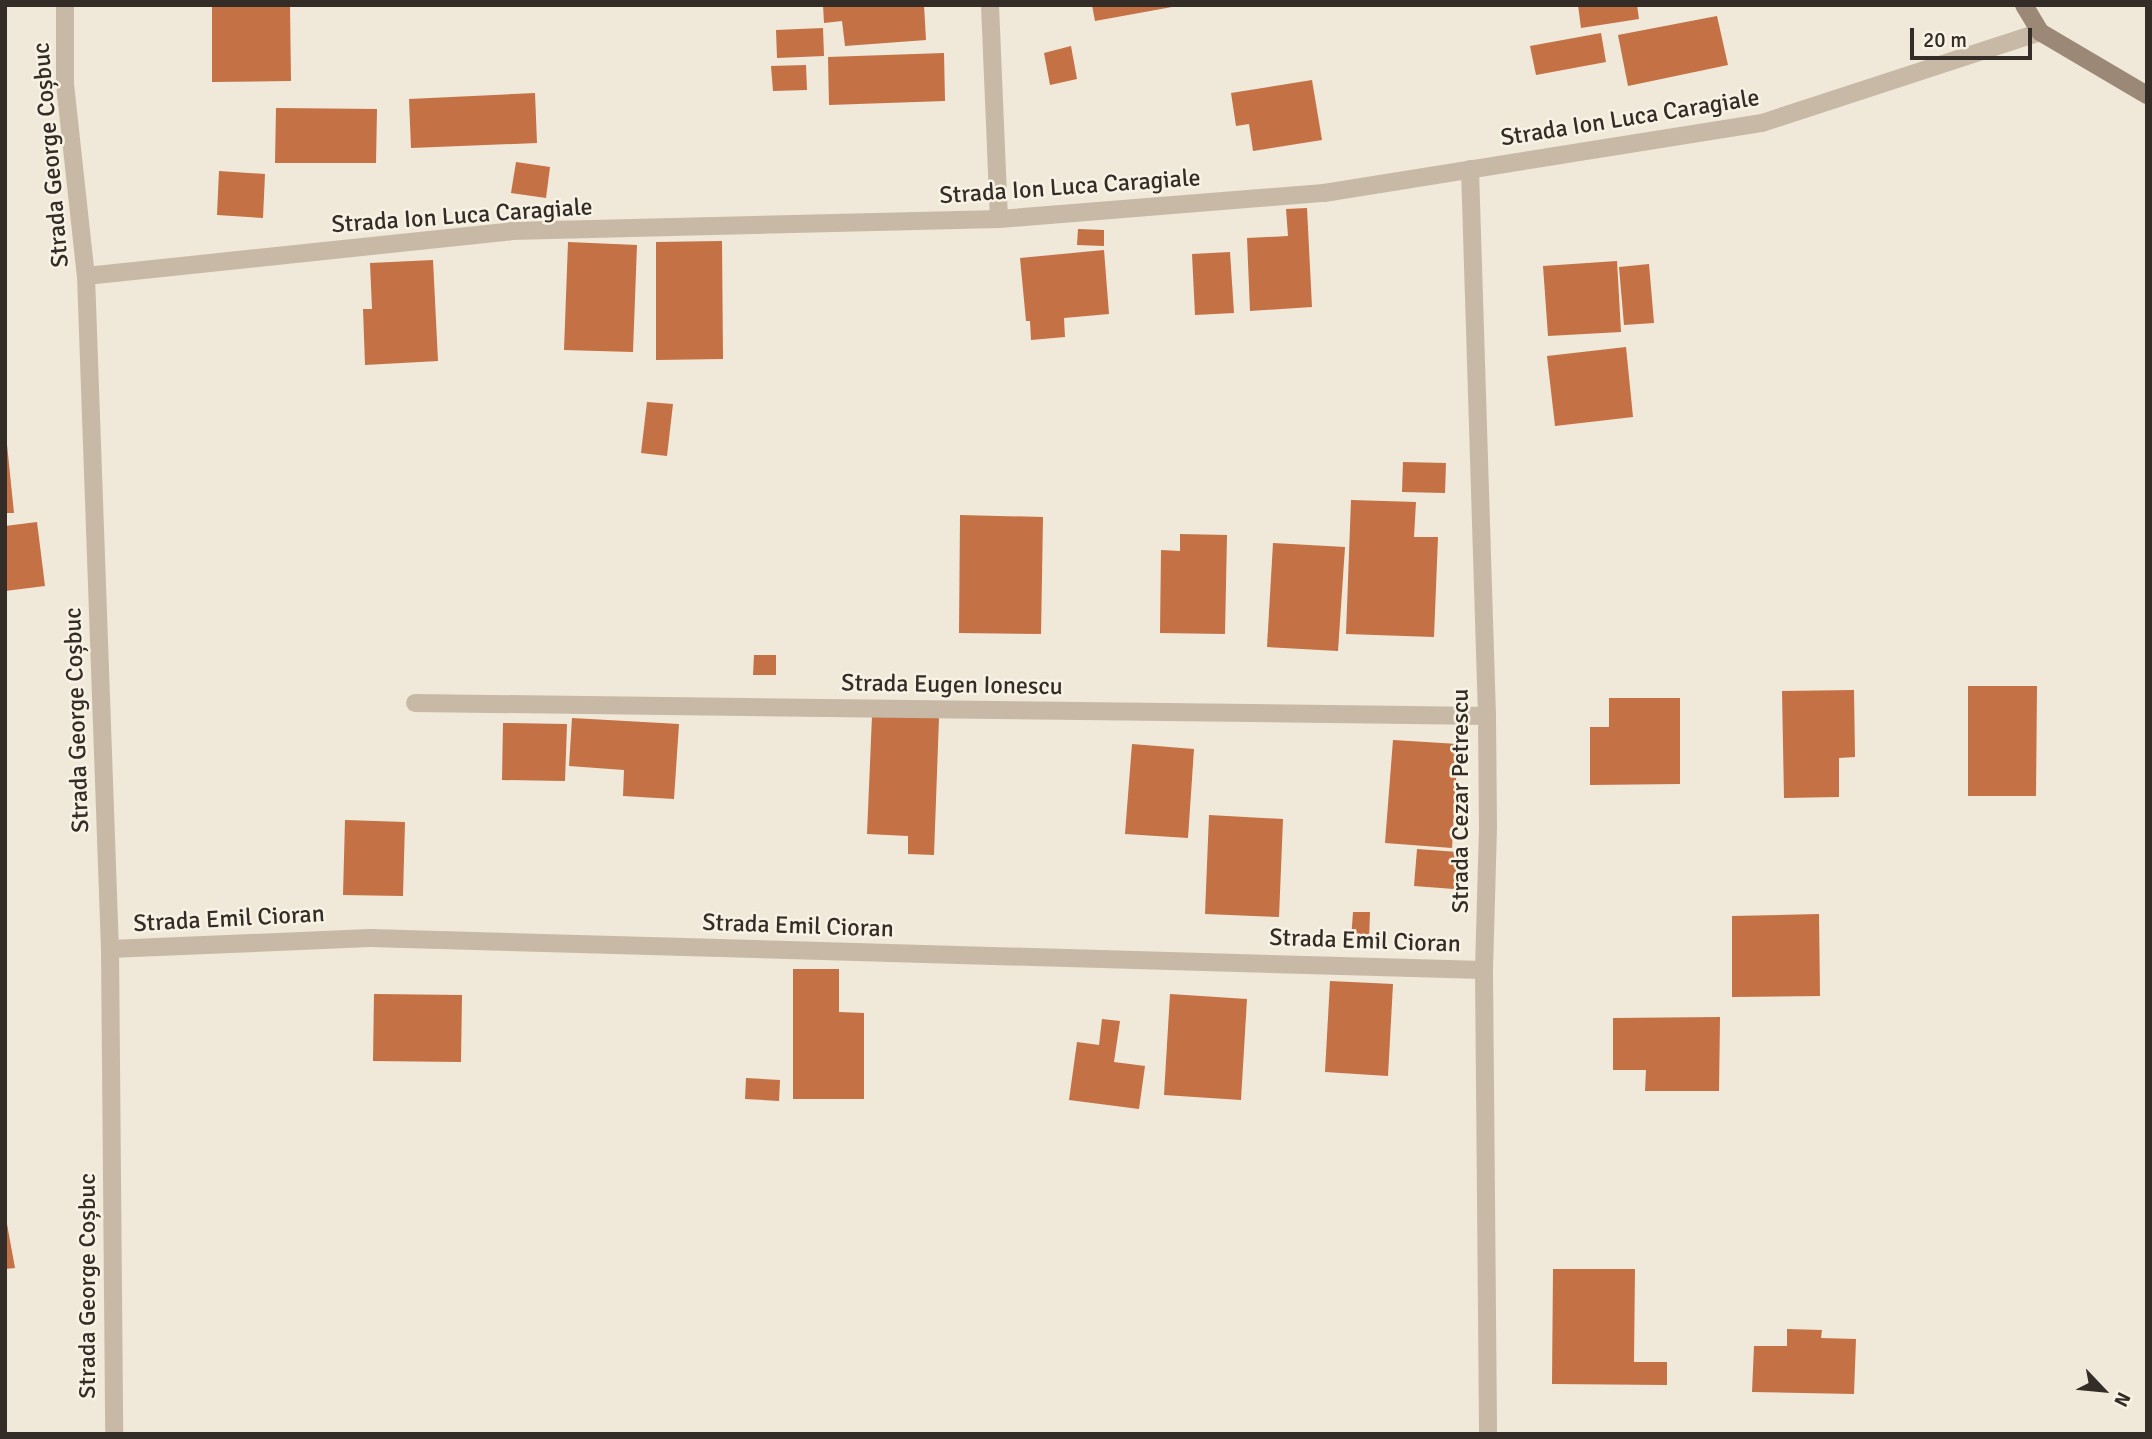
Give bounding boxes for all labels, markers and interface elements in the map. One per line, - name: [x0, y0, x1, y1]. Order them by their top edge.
- scale bar: [1914, 14, 2036, 58]
- text: 20 m: [1923, 27, 1967, 53]
- street label: Strada George Coșbuc: [27, 41, 75, 269]
- street label: Strada Ion Luca Caragiale: [1499, 83, 1761, 153]
- street label: Strada Ion Luca Caragiale: [939, 164, 1201, 210]
- street label: Strada Ion Luca Caragiale: [331, 193, 593, 239]
- street label: Strada George Coșbuc: [59, 607, 95, 833]
- street label: Strada Eugen Ionescu: [841, 669, 1063, 701]
- street label: Strada Cezar Petrescu: [1447, 689, 1475, 913]
- street label: Strada Emil Cioran: [133, 900, 325, 938]
- street label: Strada Emil Cioran: [702, 908, 894, 944]
- street label: Strada Emil Cioran: [1269, 923, 1461, 959]
- street label: Strada George Coșbuc: [74, 1173, 102, 1399]
- north arrow: [2068, 1355, 2138, 1425]
- text: N: [2108, 1388, 2136, 1410]

